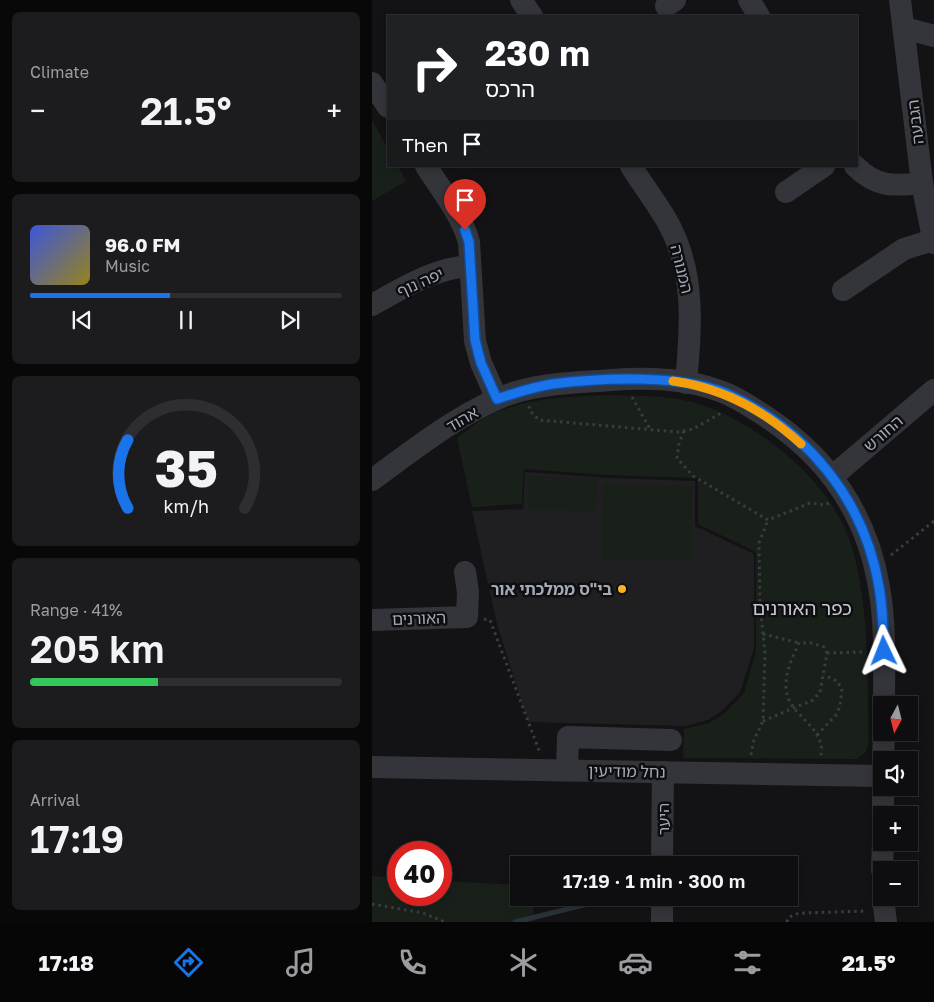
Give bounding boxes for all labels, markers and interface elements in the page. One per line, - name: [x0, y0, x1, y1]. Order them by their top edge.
- text: 230 m: [485, 32, 590, 74]
- icon: right: [402, 35, 467, 100]
- text: Climate: [30, 62, 89, 82]
- text: הרכס: [485, 75, 535, 102]
- text: 21.5°: [140, 88, 232, 133]
- text: −: [30, 94, 45, 127]
- text: +: [327, 94, 342, 127]
- street label: הגבעה: [902, 99, 928, 145]
- icon: arrive: [458, 130, 486, 158]
- text: Then: [402, 133, 448, 156]
- pin: [444, 179, 486, 230]
- icon: arrive: [451, 186, 479, 214]
- text: 96.0 FM: [105, 233, 181, 256]
- street label: המנורה: [666, 242, 698, 296]
- text: Music: [105, 256, 150, 276]
- street label: יפה נוף: [394, 263, 446, 301]
- icon: previous: [68, 306, 96, 334]
- icon: pause: [172, 306, 200, 334]
- icon: next: [276, 306, 304, 334]
- street label: אהוד: [442, 402, 482, 436]
- street label: החורש: [859, 411, 907, 455]
- text: 35: [154, 436, 218, 498]
- text: km/h: [163, 495, 209, 517]
- place label: בי"ס ממלכתי אור: [491, 579, 612, 599]
- marker: בי"ס ממלכתי אור: [616, 583, 628, 595]
- district label: כפר האורנים: [752, 596, 852, 619]
- text: Range · 41%: [30, 600, 122, 620]
- street label: האורנים: [392, 607, 446, 629]
- position arrow: [857, 624, 909, 676]
- text: 205 km: [30, 626, 164, 671]
- north arrow: [873, 696, 918, 741]
- map controls: [873, 696, 918, 906]
- button: sound: [873, 751, 918, 796]
- street label: נחל מודיעין: [588, 760, 666, 782]
- text: Arrival: [30, 790, 80, 810]
- street label: היער: [653, 803, 673, 835]
- button: +: [873, 806, 918, 851]
- text: 17:19: [30, 816, 124, 861]
- speed limit sign: 40: [387, 841, 452, 906]
- button: −: [873, 861, 918, 906]
- text: 17:19 · 1 min · 300 m: [563, 869, 745, 892]
- icon: directions: [171, 945, 206, 980]
- icon: music: [283, 945, 318, 980]
- icon: phone: [395, 945, 430, 980]
- icon: climate: [506, 945, 541, 980]
- icon: car: [618, 945, 653, 980]
- icon: filters: [730, 945, 765, 980]
- text: 17:18: [38, 949, 94, 976]
- text: 21.5°: [842, 949, 896, 976]

